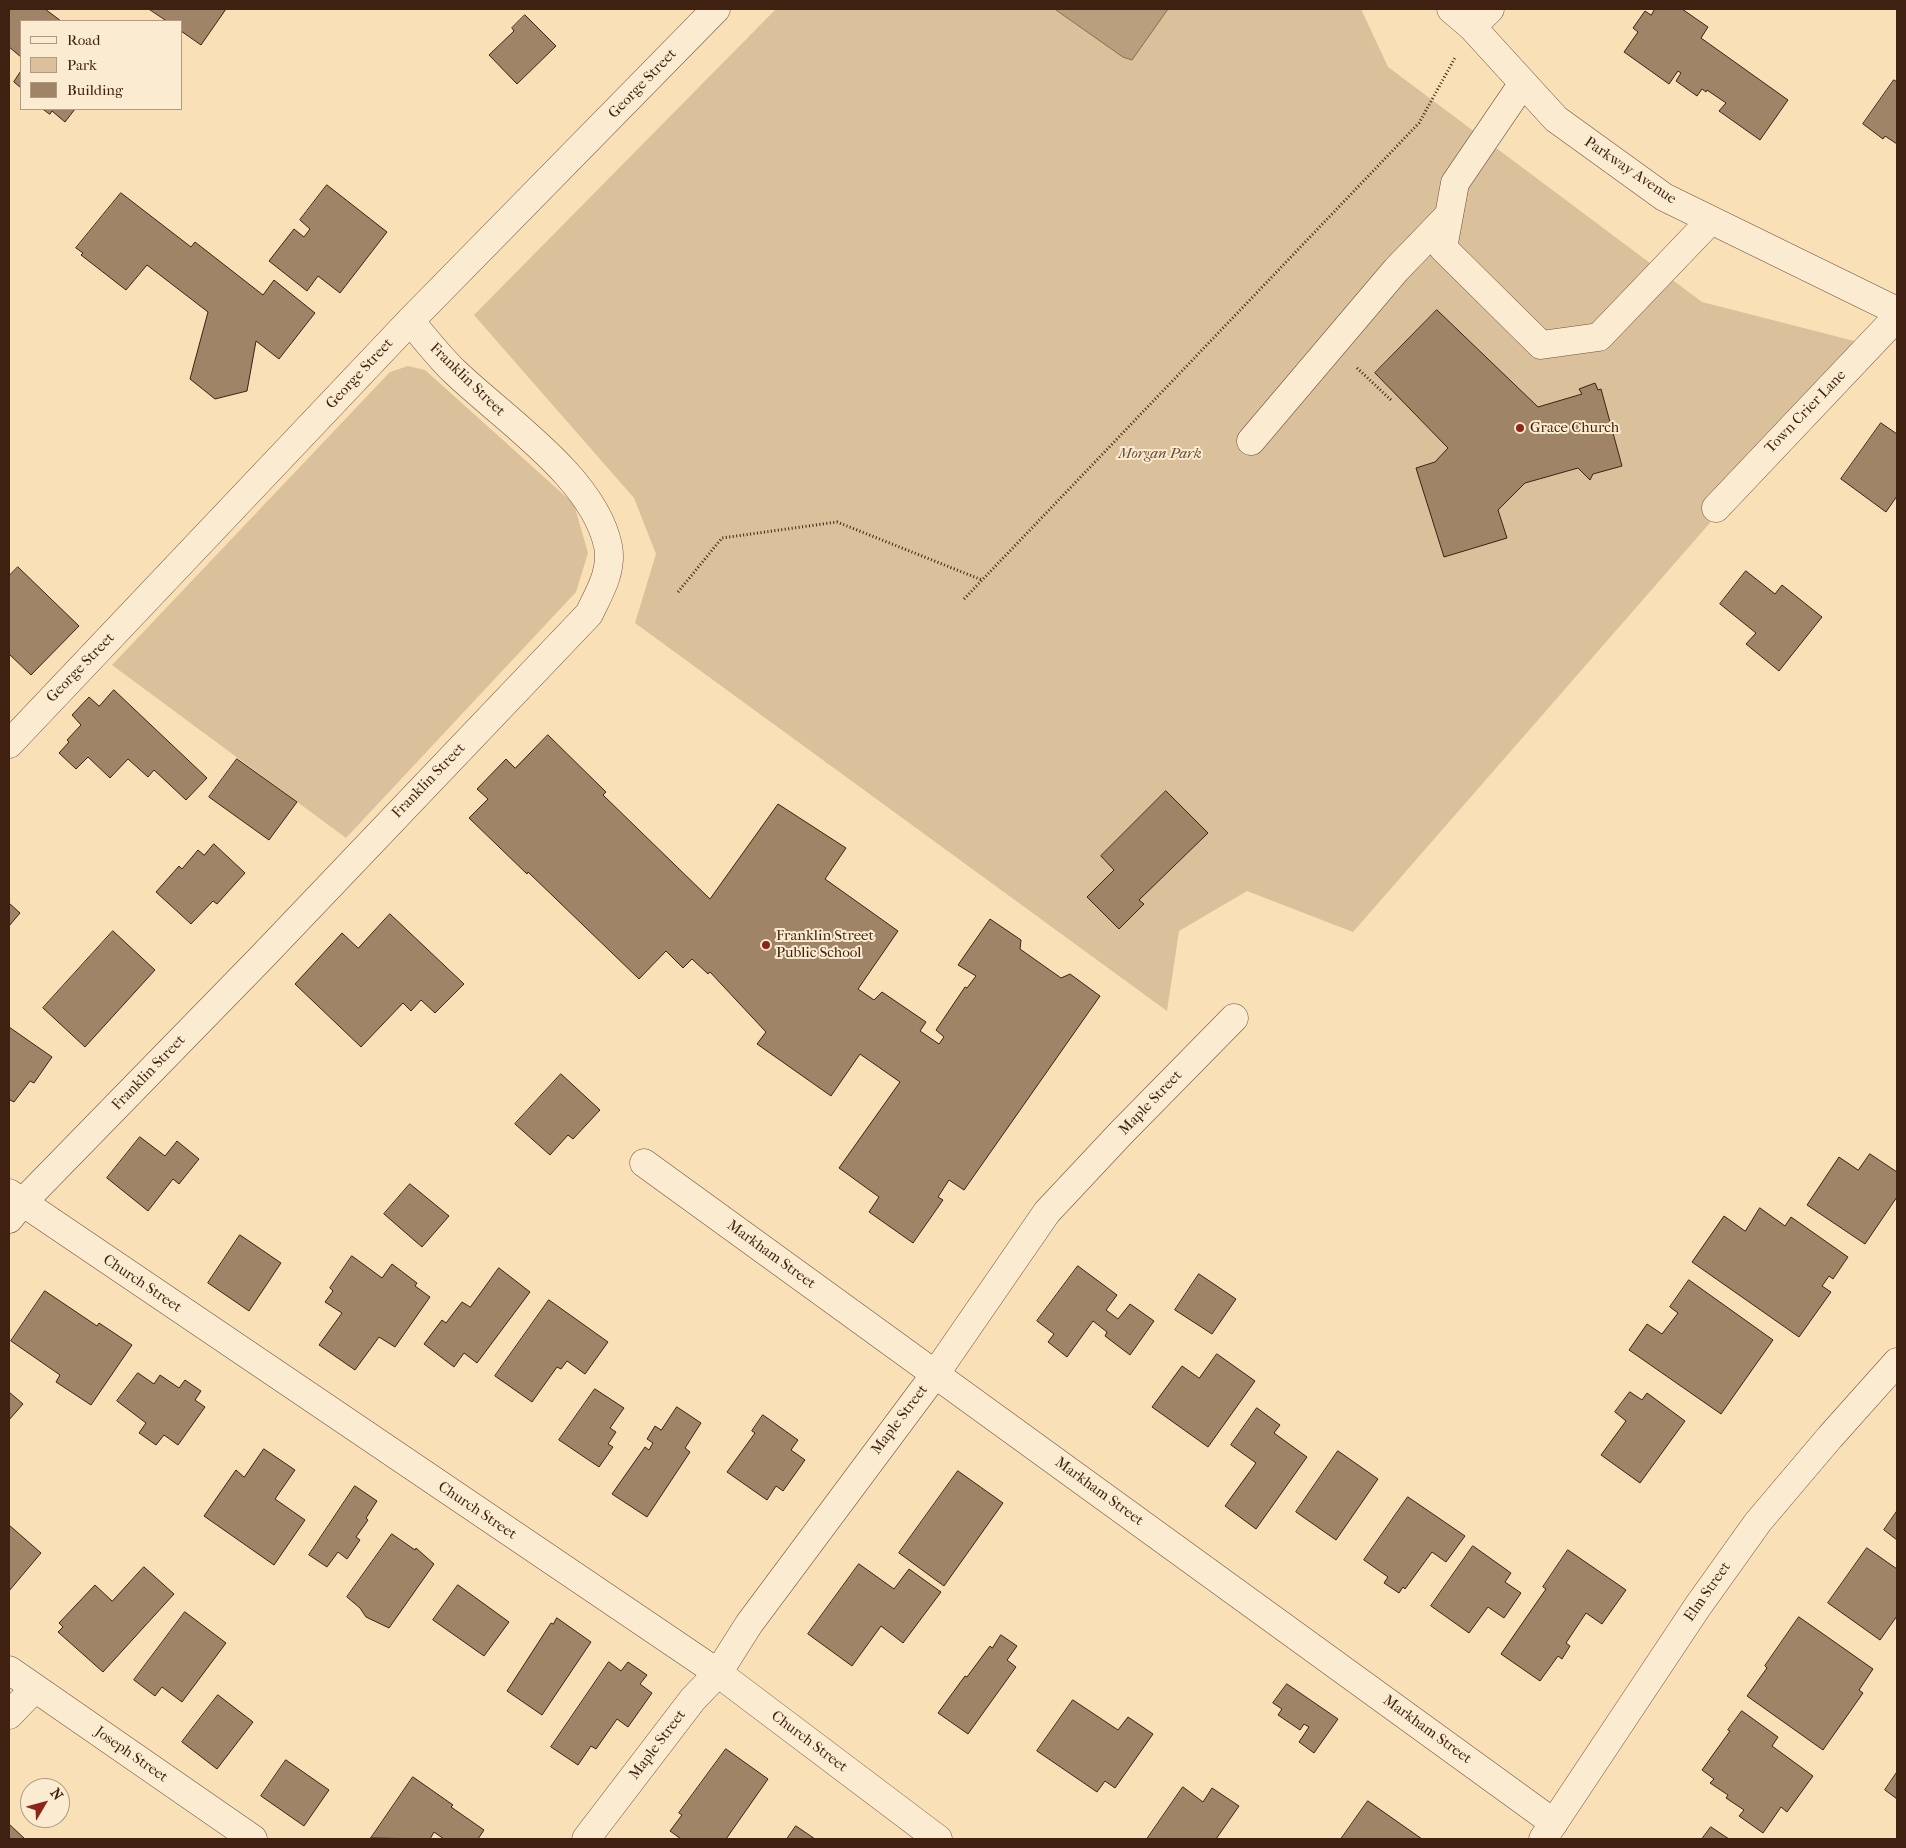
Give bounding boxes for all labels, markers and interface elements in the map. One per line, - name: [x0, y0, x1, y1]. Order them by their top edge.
- legend: [20, 20, 182, 110]
- text: Road: [67, 31, 100, 49]
- street label: George Street: [605, 45, 681, 123]
- text: Park: [67, 56, 97, 74]
- text: Building: [67, 81, 123, 99]
- street label: Parkway Avenue: [1581, 134, 1679, 208]
- street label: George Street: [323, 335, 397, 413]
- street label: Franklin Street: [426, 340, 508, 420]
- street label: Town Crier Lane: [1762, 367, 1850, 457]
- place label: Grace Church: [1530, 419, 1619, 437]
- marker: Grace Church: [1514, 422, 1526, 434]
- park label: Morgan Park: [1118, 445, 1202, 463]
- street label: George Street: [43, 629, 119, 707]
- street label: Franklin Street: [389, 740, 469, 822]
- place label: Franklin Street Public School: [776, 927, 874, 962]
- marker: Franklin Street Public School: [760, 939, 772, 951]
- street label: Franklin Street: [109, 1032, 189, 1114]
- street label: Maple Street: [1116, 1067, 1186, 1139]
- street label: Markham Street: [723, 1217, 819, 1293]
- street label: Church Street: [99, 1251, 185, 1317]
- street label: Maple Street: [868, 1381, 932, 1459]
- street label: Markham Street: [1051, 1454, 1147, 1530]
- street label: Church Street: [434, 1478, 520, 1544]
- street label: Elm Street: [1681, 1559, 1735, 1625]
- street label: Markham Street: [1379, 1692, 1475, 1768]
- street label: Maple Street: [626, 1706, 690, 1784]
- street label: Church Street: [767, 1707, 851, 1777]
- street label: Joseph Street: [91, 1723, 171, 1787]
- north arrow: [20, 1778, 70, 1828]
- text: N: [47, 1785, 67, 1804]

